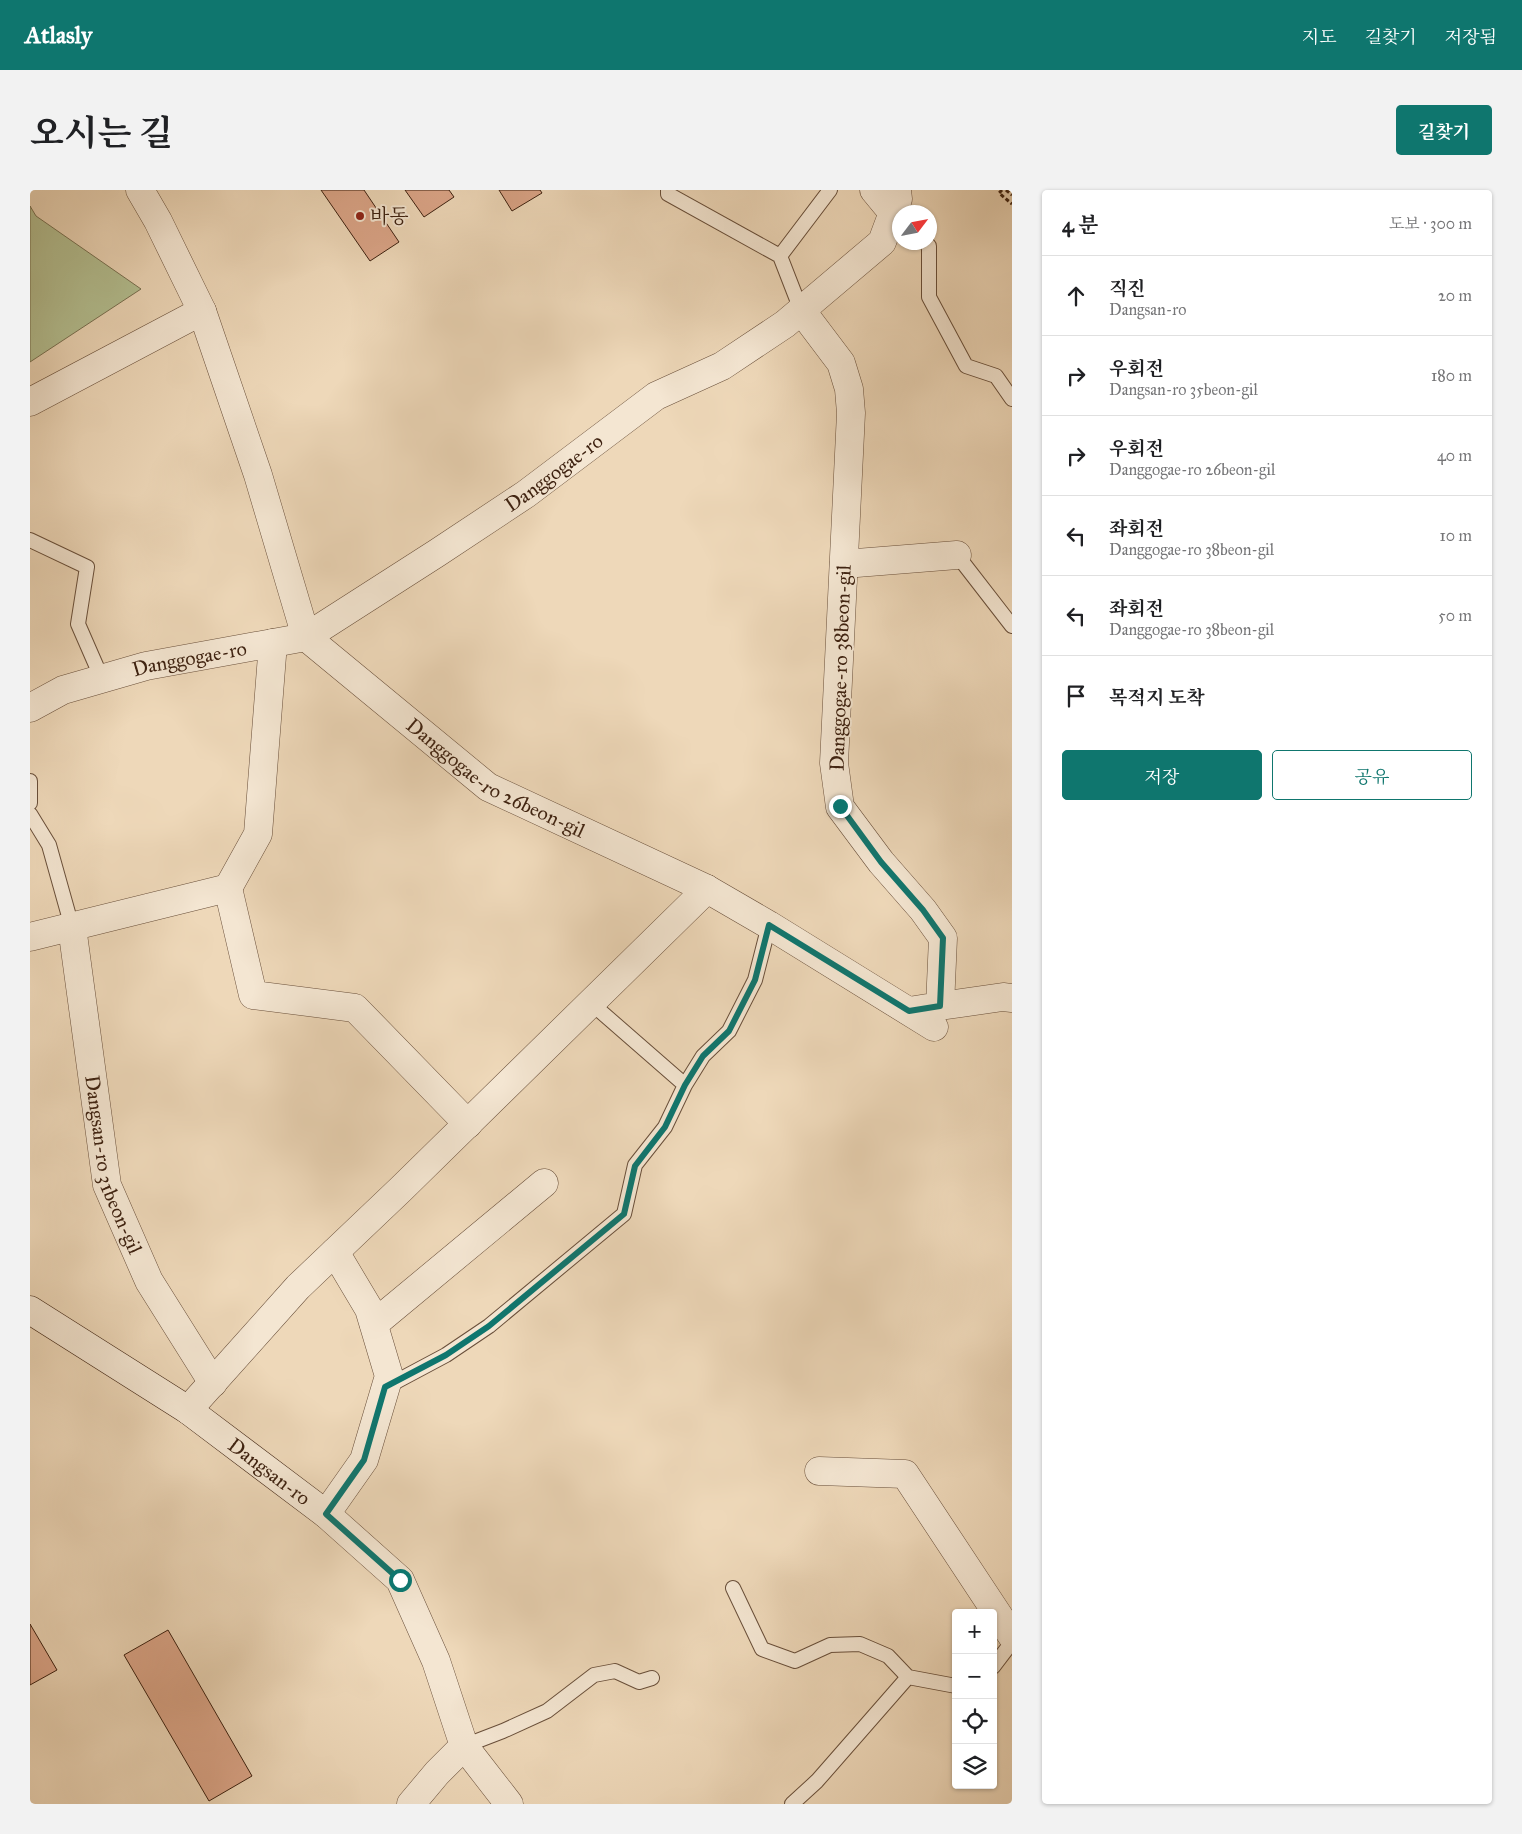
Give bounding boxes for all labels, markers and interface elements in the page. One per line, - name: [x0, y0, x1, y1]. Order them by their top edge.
- text: Atlasly: [25, 20, 92, 50]
- text: 지도: [1302, 26, 1337, 48]
- text: 길찾기: [1365, 26, 1417, 48]
- text: 저장됨: [1445, 26, 1497, 48]
- button: 길찾기: [1396, 105, 1492, 155]
- text: 오시는 길: [30, 112, 173, 155]
- place label: 바동: [370, 204, 409, 228]
- north arrow: [892, 205, 937, 250]
- marker: 바동: [354, 210, 366, 222]
- text: 4 분: [1062, 212, 1099, 238]
- text: 도보 · 300 m: [1389, 214, 1472, 233]
- text: 직진: [1109, 277, 1146, 300]
- icon: ahead: [1062, 282, 1090, 310]
- text: 20 m: [1438, 286, 1472, 305]
- text: Dangsan-ro: [1109, 300, 1186, 319]
- text: 우회전: [1109, 357, 1164, 380]
- icon: right: [1062, 362, 1090, 390]
- text: 180 m: [1431, 366, 1472, 385]
- text: Dangsan-ro 35beon-gil: [1109, 380, 1258, 399]
- street label: Danggogae-ro: [500, 428, 607, 517]
- text: 우회전: [1109, 437, 1164, 460]
- icon: right: [1062, 442, 1090, 470]
- text: 40 m: [1437, 446, 1472, 465]
- text: Danggogae-ro 26beon-gil: [1109, 460, 1275, 479]
- text: 좌회전: [1109, 517, 1164, 540]
- icon: left: [1062, 522, 1090, 550]
- text: 10 m: [1440, 526, 1472, 545]
- text: Danggogae-ro 38beon-gil: [1109, 540, 1274, 559]
- street label: Danggogae-ro 38beon-gil: [824, 564, 857, 772]
- text: 좌회전: [1109, 597, 1164, 620]
- icon: left: [1062, 602, 1090, 630]
- text: 50 m: [1438, 606, 1472, 625]
- text: Danggogae-ro 38beon-gil: [1109, 620, 1274, 639]
- street label: Danggogae-ro: [129, 636, 248, 681]
- icon: arrive: [1062, 682, 1090, 710]
- text: 목적지 도착: [1109, 686, 1205, 709]
- street label: Danggogae-ro 26beon-gil: [402, 713, 590, 843]
- button: 저장: [1062, 750, 1262, 800]
- button: 공유: [1272, 750, 1472, 800]
- route end: [829, 795, 852, 818]
- street label: Dangsan-ro 31beon-gil: [80, 1074, 148, 1258]
- street label: Dangsan-ro: [224, 1433, 315, 1510]
- route start: [389, 1569, 412, 1592]
- map controls: [952, 1609, 997, 1789]
- button: +: [952, 1609, 997, 1654]
- button: −: [952, 1654, 997, 1699]
- button: locate: [952, 1699, 997, 1744]
- button: layers: [952, 1744, 997, 1789]

